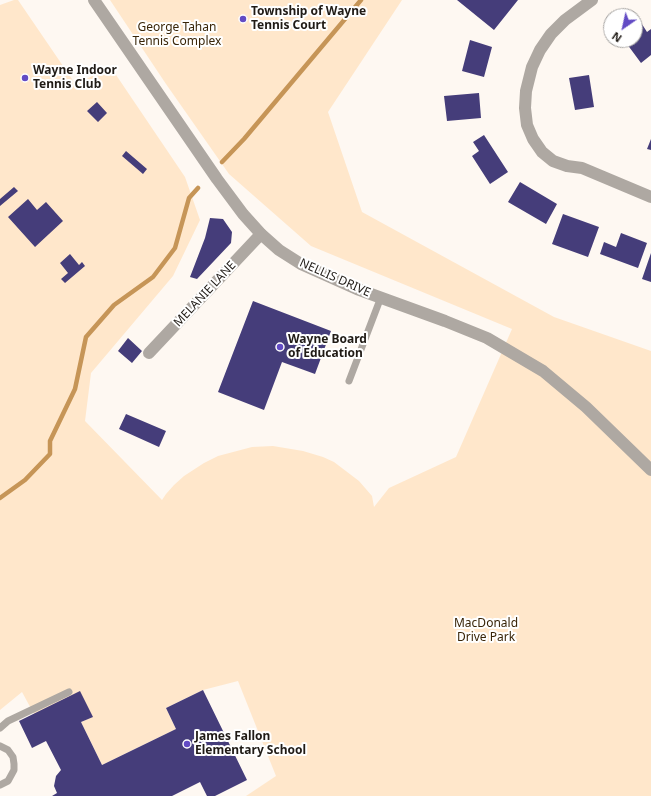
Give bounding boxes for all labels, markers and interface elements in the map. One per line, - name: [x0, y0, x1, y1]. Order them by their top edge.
- place label: Township of Wayne Tennis Court: [251, 5, 366, 33]
- north arrow: [603, 8, 643, 48]
- marker: Township of Wayne Tennis Court: [238, 14, 248, 24]
- park label: George Tahan Tennis Complex: [133, 21, 221, 49]
- text: N: [609, 29, 624, 46]
- place label: Wayne Indoor Tennis Club: [33, 64, 117, 92]
- marker: Wayne Indoor Tennis Club: [20, 73, 30, 83]
- street label: NELLIS DRIVE: [297, 256, 373, 300]
- street label: MELANIE LANE: [171, 258, 239, 330]
- place label: Wayne Board of Education: [288, 333, 367, 361]
- marker: Wayne Board of Education: [275, 342, 285, 352]
- park label: MacDonald Drive Park: [454, 617, 518, 645]
- place label: James Fallon Elementary School: [195, 730, 306, 758]
- marker: James Fallon Elementary School: [182, 739, 192, 749]

